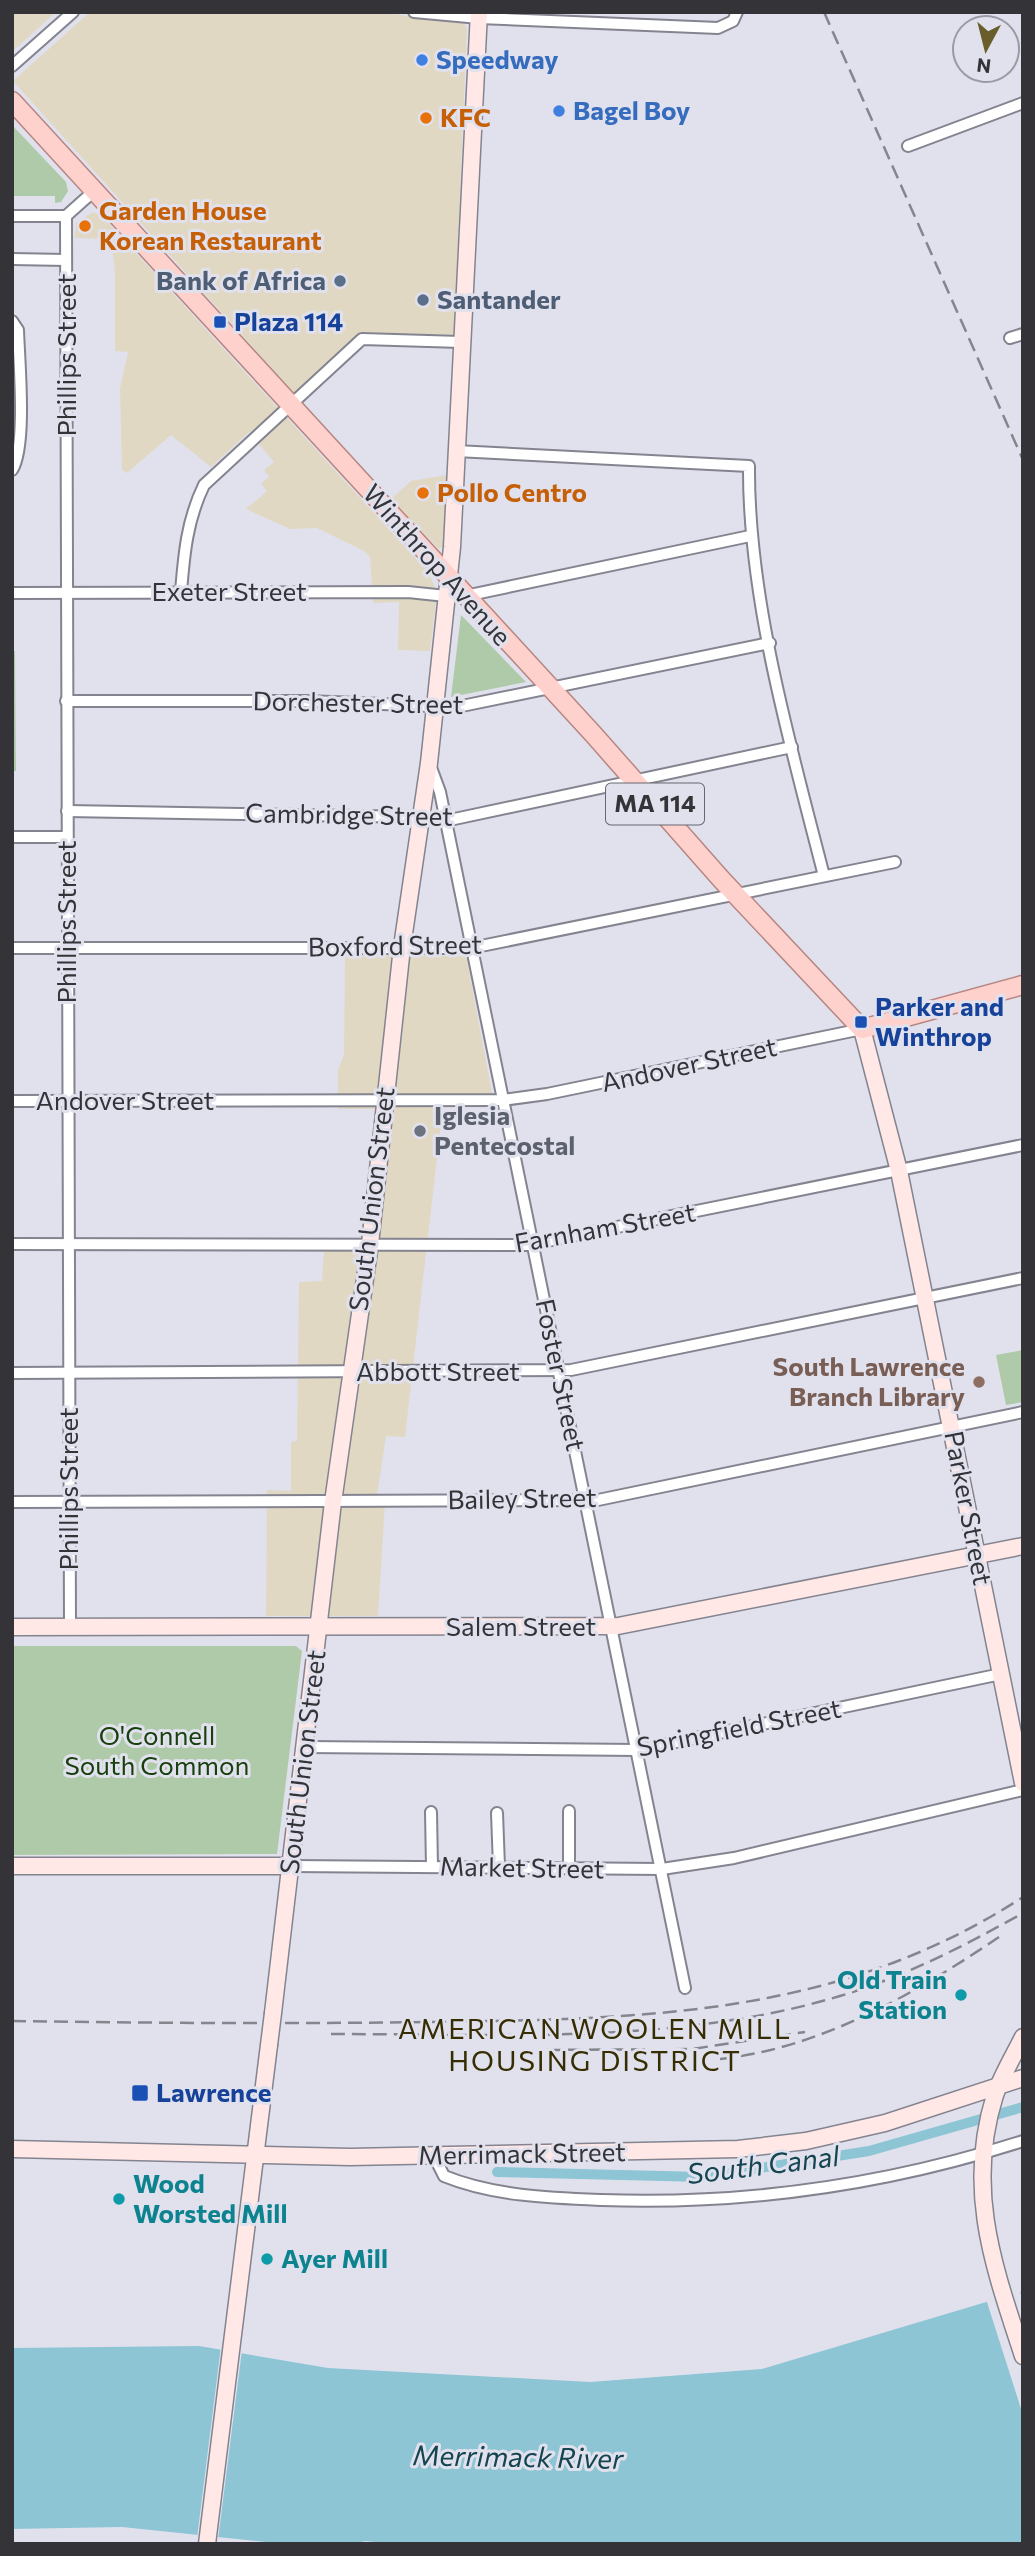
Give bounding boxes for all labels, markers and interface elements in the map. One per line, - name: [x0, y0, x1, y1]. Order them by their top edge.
- north arrow: [951, 14, 1021, 84]
- place label: Speedway: [436, 43, 559, 74]
- marker: Speedway: [414, 52, 430, 68]
- text: N: [975, 54, 992, 79]
- place label: Bagel Boy: [573, 94, 690, 125]
- place label: KFC: [440, 101, 491, 132]
- marker: Bagel Boy: [551, 103, 567, 119]
- marker: KFC: [418, 110, 434, 126]
- place label: Garden House Korean Restaurant: [99, 194, 322, 255]
- marker: Garden House Korean Restaurant: [77, 218, 93, 234]
- place label: Bank of Africa: [156, 264, 326, 295]
- street label: Phillips Street: [50, 273, 81, 437]
- marker: Bank of Africa: [332, 273, 348, 289]
- place label: Santander: [437, 283, 561, 314]
- marker: Santander: [415, 292, 431, 308]
- place label: Plaza 114: [234, 305, 343, 336]
- marker: Plaza 114: [212, 314, 228, 330]
- place label: Pollo Centro: [437, 476, 587, 507]
- street label: Winthrop Avenue: [358, 477, 519, 651]
- marker: Pollo Centro: [415, 485, 431, 501]
- street label: Exeter Street: [151, 575, 307, 606]
- street label: Dorchester Street: [252, 684, 464, 719]
- road number: MA 114: [606, 784, 704, 824]
- street label: Cambridge Street: [245, 796, 453, 831]
- street label: Phillips Street: [50, 840, 81, 1004]
- street label: Boxford Street: [308, 927, 482, 962]
- place label: Parker and Winthrop: [875, 990, 1004, 1051]
- marker: Parker and Winthrop: [853, 1014, 869, 1030]
- street label: Andover Street: [598, 1030, 779, 1097]
- street label: Andover Street: [36, 1084, 214, 1115]
- street label: South Union Street: [341, 1085, 400, 1313]
- place label: Iglesia Pentecostal: [434, 1099, 575, 1160]
- marker: Iglesia Pentecostal: [412, 1123, 428, 1139]
- street label: Farnham Street: [512, 1195, 698, 1258]
- street label: Foster Street: [530, 1296, 593, 1453]
- place label: South Lawrence Branch Library: [773, 1350, 965, 1411]
- street label: Abbott Street: [356, 1355, 520, 1386]
- marker: South Lawrence Branch Library: [971, 1374, 987, 1390]
- street label: Phillips Street: [52, 1407, 83, 1571]
- street label: Parker Street: [939, 1428, 1000, 1587]
- street label: Bailey Street: [447, 1481, 597, 1514]
- street label: Salem Street: [446, 1610, 596, 1641]
- street label: South Union Street: [272, 1648, 331, 1876]
- street label: Springfield Street: [634, 1692, 843, 1762]
- park label: O'Connell South Common: [65, 1719, 250, 1780]
- street label: Market Street: [439, 1850, 605, 1883]
- place label: Old Train Station: [837, 1963, 947, 2024]
- marker: Old Train Station: [953, 1987, 969, 2003]
- district label: AMERICAN WOOLEN MILL HOUSING DISTRICT: [398, 2011, 792, 2077]
- place label: Lawrence: [156, 2076, 271, 2107]
- marker: Lawrence: [130, 2083, 150, 2103]
- street label: Merrimack Street: [418, 2135, 626, 2170]
- water label: South Canal: [685, 2138, 842, 2190]
- place label: Wood Worsted Mill: [133, 2167, 287, 2228]
- marker: Wood Worsted Mill: [111, 2191, 127, 2207]
- place label: Ayer Mill: [281, 2242, 388, 2273]
- marker: Ayer Mill: [259, 2251, 275, 2267]
- water label: Merrimack River: [412, 2437, 624, 2475]

